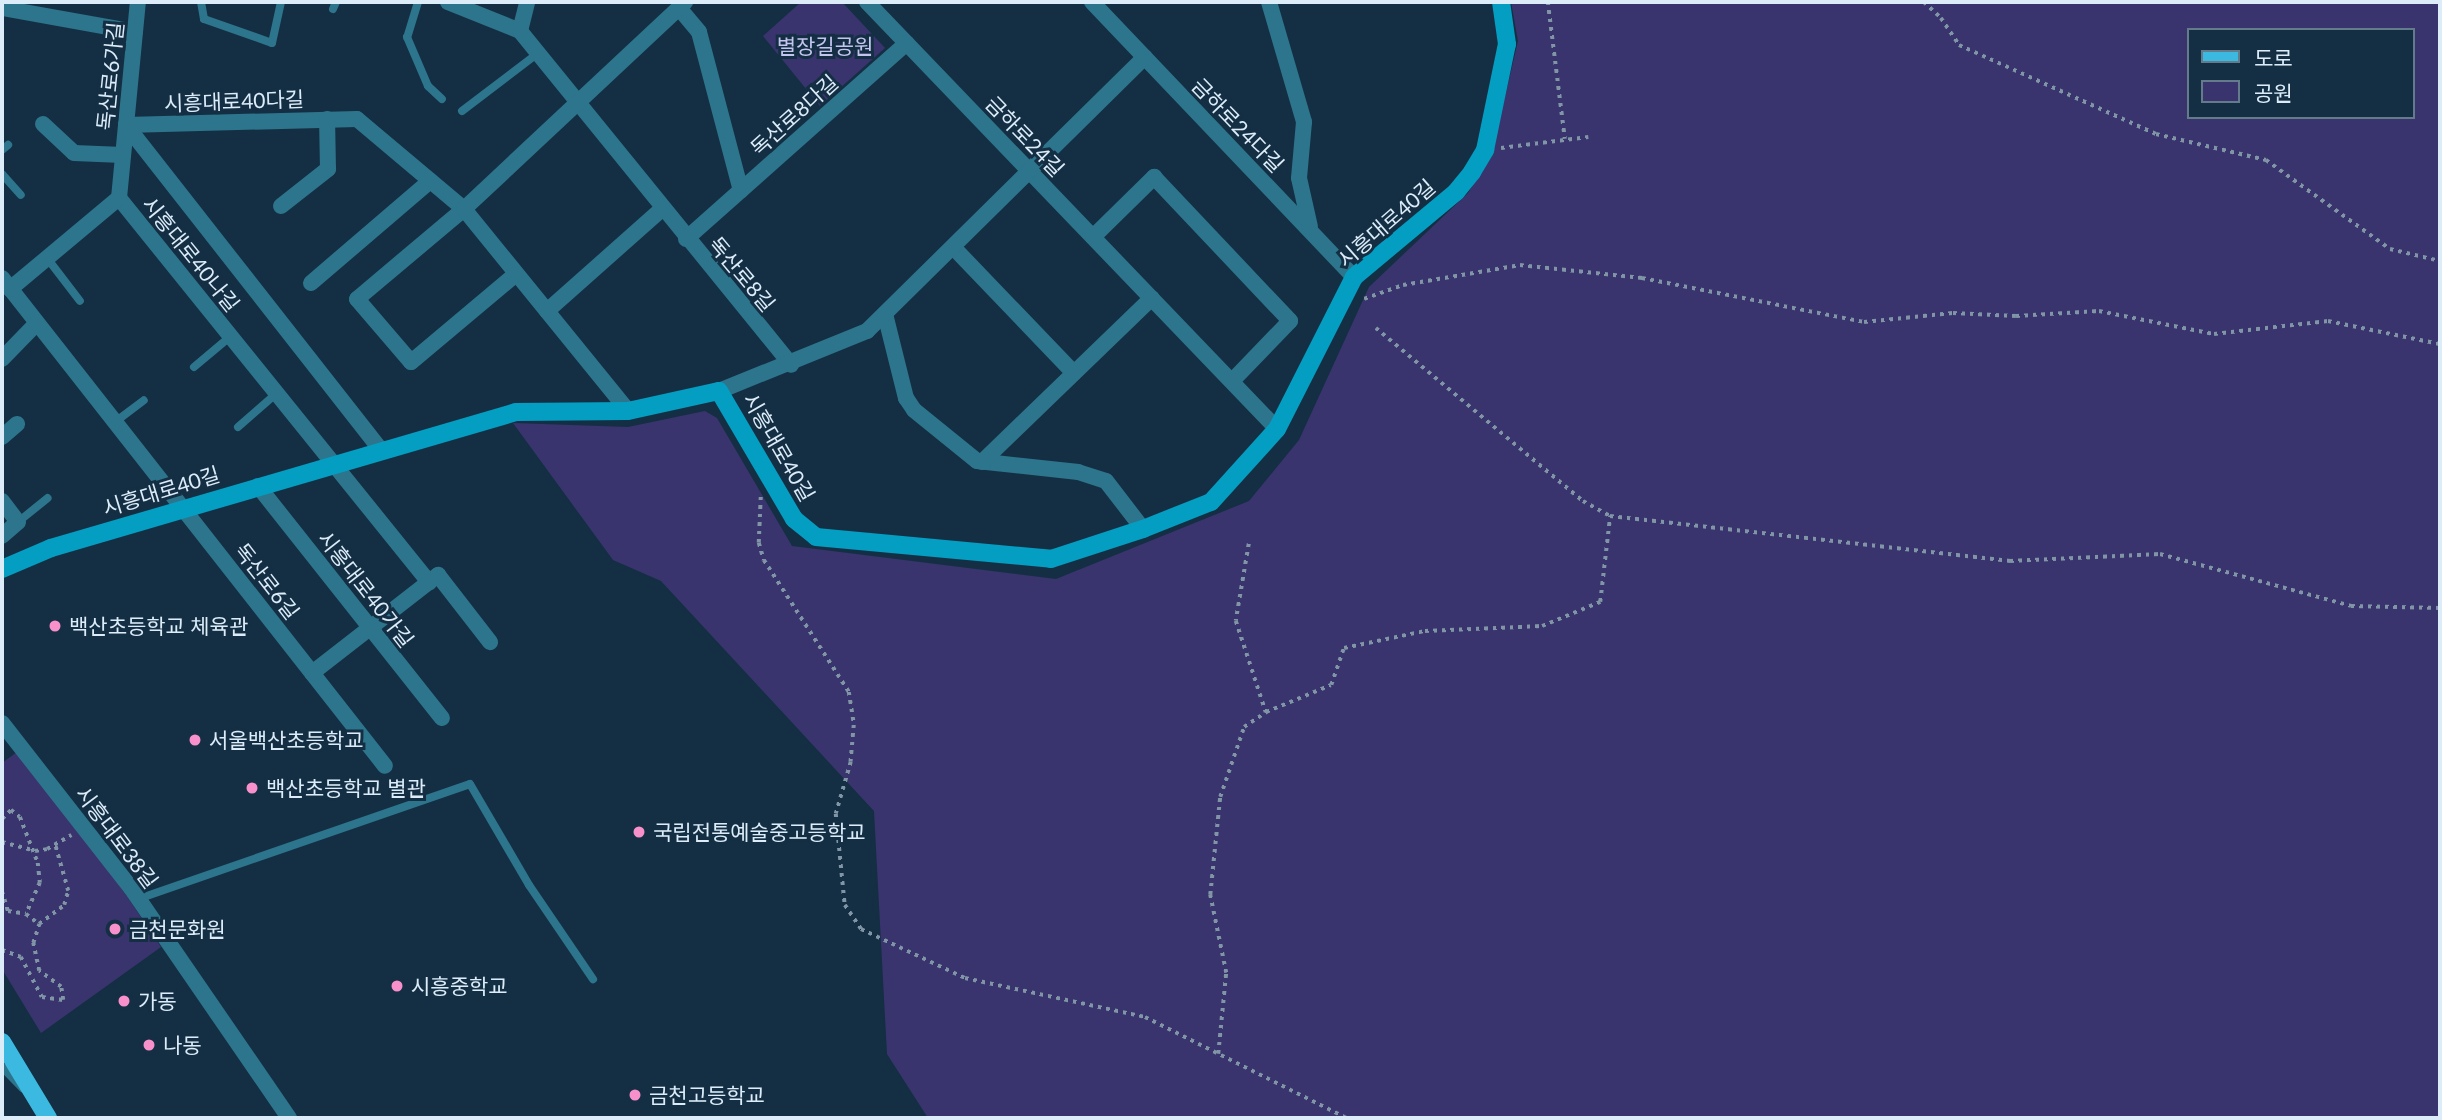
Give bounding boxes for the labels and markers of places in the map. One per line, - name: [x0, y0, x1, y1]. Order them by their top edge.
- place label: 백산초등학교 체육관: [69, 613, 248, 639]
- marker: 백산초등학교 체육관: [47, 618, 63, 634]
- place label: 서울백산초등학교: [209, 727, 364, 753]
- marker: 서울백산초등학교: [187, 732, 203, 748]
- place label: 백산초등학교 별관: [266, 775, 426, 801]
- marker: 백산초등학교 별관: [244, 780, 260, 796]
- place label: 국립전통예술중고등학교: [653, 819, 866, 845]
- marker: 국립전통예술중고등학교: [631, 824, 647, 840]
- place label: 금천문화원: [129, 916, 226, 942]
- marker: 금천문화원: [107, 921, 123, 937]
- place label: 시흥중학교: [411, 973, 508, 999]
- marker: 시흥중학교: [389, 978, 405, 994]
- place label: 가동: [138, 988, 177, 1014]
- marker: 가동: [116, 993, 132, 1009]
- place label: 나동: [163, 1032, 202, 1058]
- marker: 나동: [141, 1037, 157, 1053]
- place label: 금천고등학교: [649, 1082, 765, 1108]
- marker: 금천고등학교: [627, 1087, 643, 1103]

